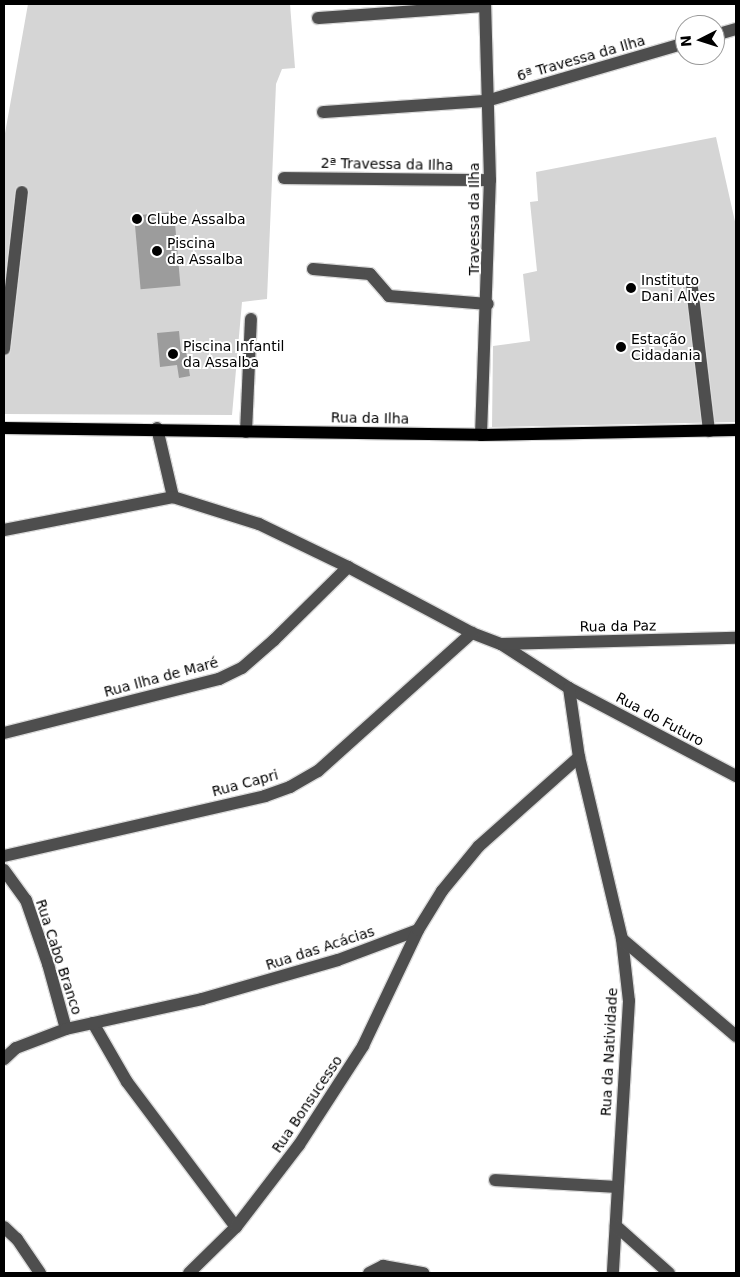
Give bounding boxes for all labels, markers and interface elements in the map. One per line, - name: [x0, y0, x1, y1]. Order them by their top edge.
- north arrow: [675, 15, 725, 65]
- street label: 6ª Travessa da Ilha: [515, 32, 647, 84]
- text: N: [678, 35, 695, 48]
- street label: 2ª Travessa da Ilha: [321, 154, 453, 174]
- street label: Travessa da Ilha: [466, 163, 482, 275]
- place label: Clube Assalba: [147, 211, 246, 227]
- marker: Clube Assalba: [131, 213, 143, 225]
- place label: Piscina da Assalba: [167, 235, 243, 268]
- marker: Piscina da Assalba: [151, 245, 163, 257]
- place label: Instituto Dani Alves: [641, 272, 715, 304]
- marker: Instituto Dani Alves: [625, 282, 637, 294]
- place label: Estação Cidadania: [631, 331, 701, 364]
- place label: Piscina Infantil da Assalba: [183, 338, 284, 371]
- marker: Estação Cidadania: [615, 341, 627, 353]
- marker: Piscina Infantil da Assalba: [167, 348, 179, 360]
- street label: Rua da Ilha: [331, 409, 409, 427]
- street label: Rua da Paz: [580, 617, 656, 635]
- street label: Rua Ilha de Maré: [102, 654, 220, 700]
- street label: Rua do Futuro: [613, 689, 707, 749]
- street label: Rua Capri: [210, 766, 280, 800]
- street label: Rua Cabo Branco: [32, 897, 86, 1017]
- street label: Rua das Acácias: [264, 923, 376, 973]
- street label: Rua da Natividade: [597, 987, 621, 1117]
- street label: Rua Bonsucesso: [268, 1052, 346, 1156]

